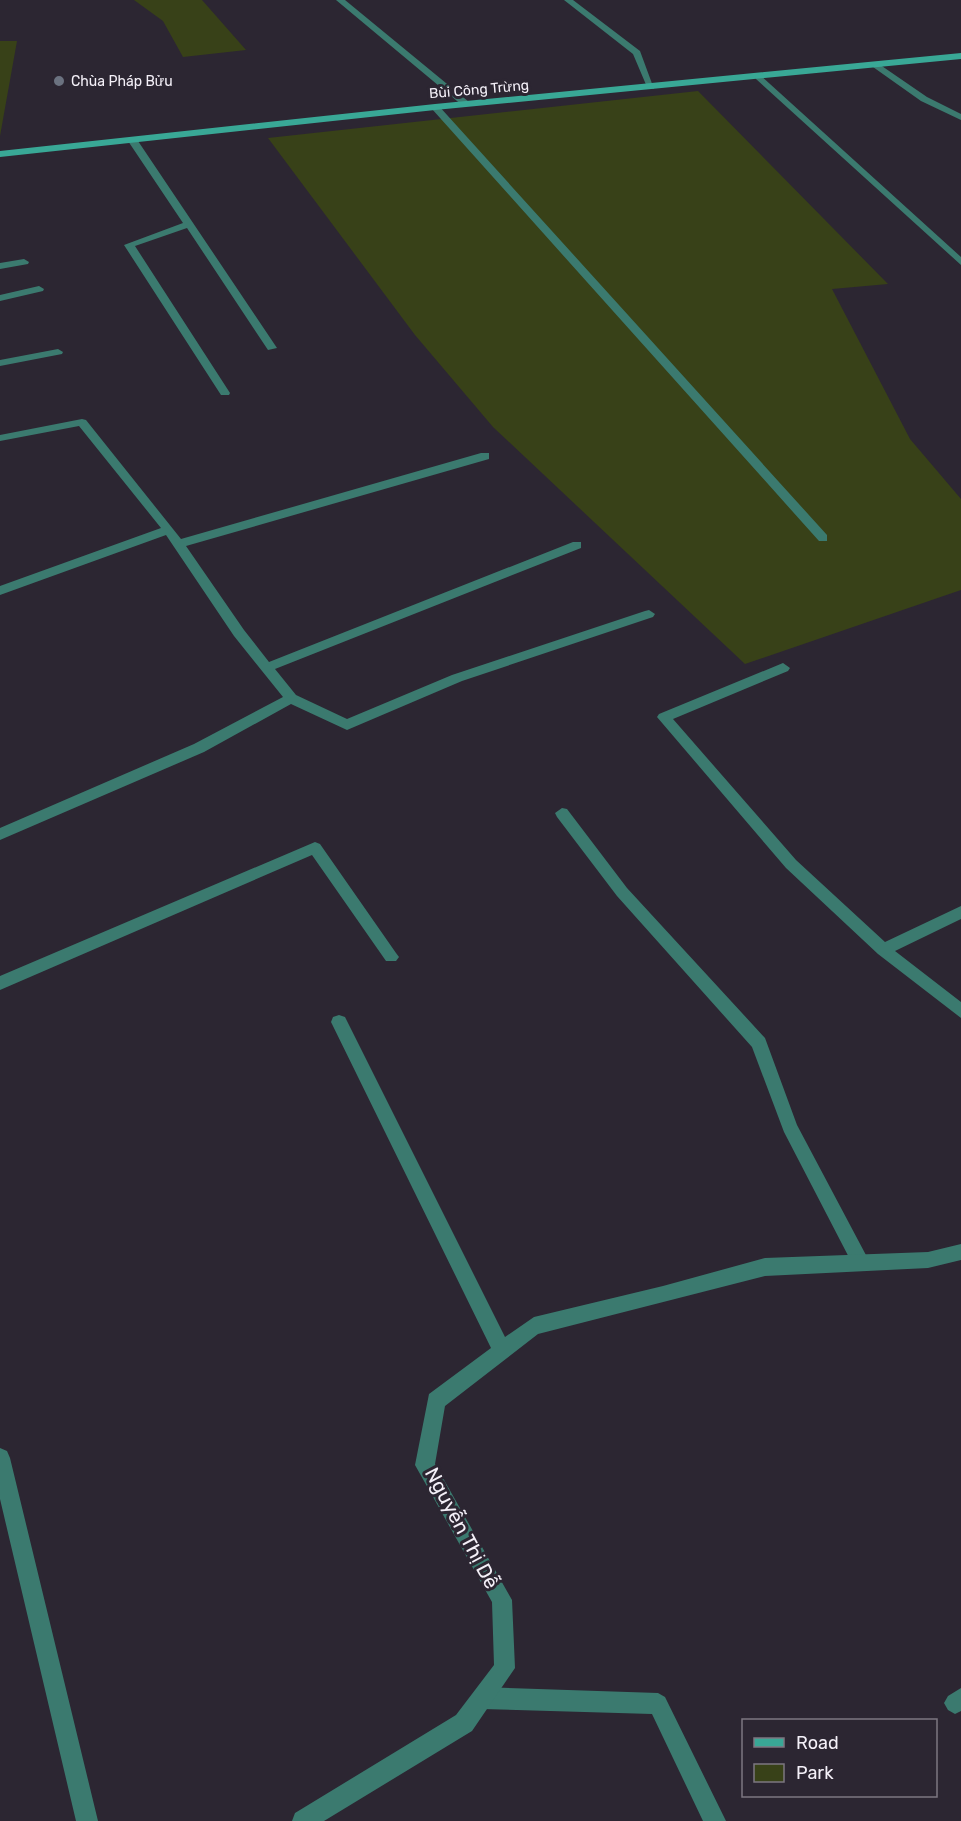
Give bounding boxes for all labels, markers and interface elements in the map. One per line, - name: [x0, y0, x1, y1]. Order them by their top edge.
- place label: Chùa Pháp Bửu: [71, 73, 173, 90]
- marker: Chùa Pháp Bửu: [52, 74, 66, 88]
- street label: Bùi Công Trừng: [428, 77, 530, 102]
- street label: Nguyễn Thị Dễ: [420, 1463, 504, 1593]
- legend: [742, 1719, 937, 1797]
- text: Road: [796, 1732, 839, 1754]
- text: Park: [796, 1762, 834, 1784]

